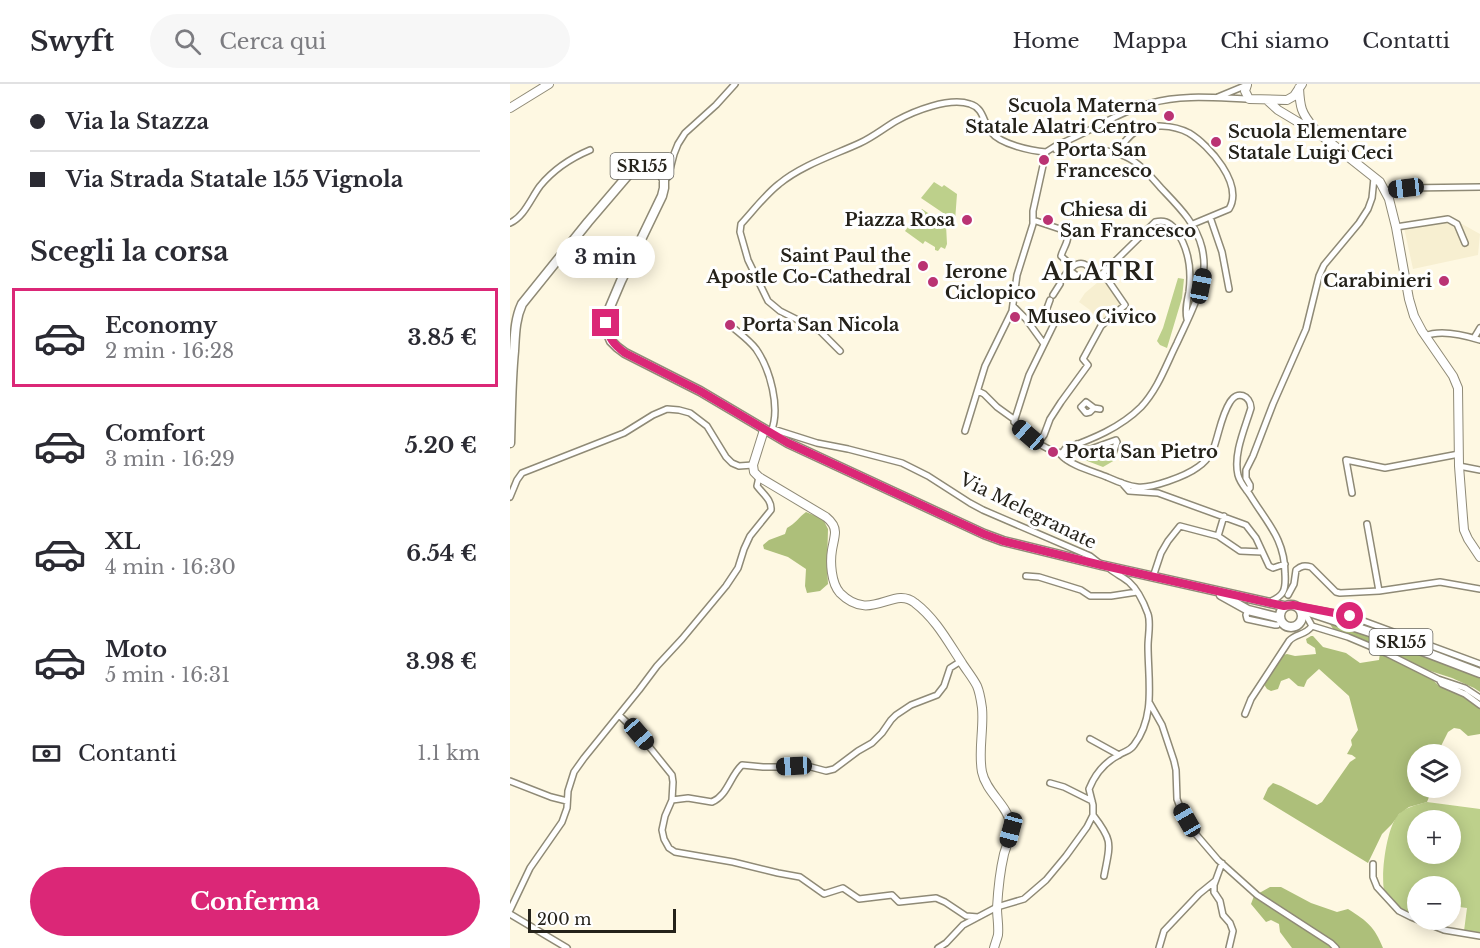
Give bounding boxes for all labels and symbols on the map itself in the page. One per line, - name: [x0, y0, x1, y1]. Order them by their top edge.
- place label: Scuola Materna Statale Alatri Centro: [965, 95, 1158, 138]
- marker: Scuola Materna Statale Alatri Centro: [1162, 109, 1176, 123]
- place label: Scuola Elementare Statale Luigi Ceci: [1228, 121, 1407, 164]
- marker: Scuola Elementare Statale Luigi Ceci: [1209, 135, 1223, 149]
- place label: Porta San Francesco: [1056, 139, 1152, 182]
- road number: SR155: [610, 153, 674, 179]
- marker: Porta San Francesco: [1037, 153, 1051, 167]
- car: [1387, 177, 1425, 199]
- place label: Chiesa di San Francesco: [1060, 199, 1196, 242]
- place label: Piazza Rosa: [845, 209, 956, 231]
- marker: Piazza Rosa: [960, 213, 974, 227]
- marker: Chiesa di San Francesco: [1041, 213, 1055, 227]
- callout: 3 min: [556, 236, 656, 278]
- place label: Saint Paul the Apostle Co-Cathedral: [706, 245, 912, 288]
- district label: ALATRI: [1041, 257, 1156, 286]
- marker: Saint Paul the Apostle Co-Cathedral: [916, 259, 930, 273]
- place label: Ierone Ciclopico: [945, 261, 1036, 304]
- car: [1189, 267, 1213, 305]
- place label: Carabinieri: [1323, 270, 1432, 292]
- marker: Carabinieri: [1437, 274, 1451, 288]
- marker: Ierone Ciclopico: [926, 275, 940, 289]
- place label: Museo Civico: [1027, 306, 1157, 328]
- route end: [592, 309, 619, 336]
- marker: Museo Civico: [1008, 310, 1022, 324]
- place label: Porta San Nicola: [742, 314, 900, 336]
- marker: Porta San Nicola: [723, 318, 737, 332]
- car: [1009, 416, 1047, 454]
- place label: Porta San Pietro: [1065, 441, 1218, 463]
- marker: Porta San Pietro: [1046, 445, 1060, 459]
- street label: Via Melegranate: [955, 468, 1100, 554]
- route start: [1336, 602, 1363, 629]
- road number: SR155: [1370, 629, 1432, 655]
- car: [620, 715, 658, 753]
- car: [776, 756, 812, 776]
- car: [1170, 800, 1204, 840]
- car: [998, 810, 1024, 850]
- scale bar: [528, 906, 676, 934]

